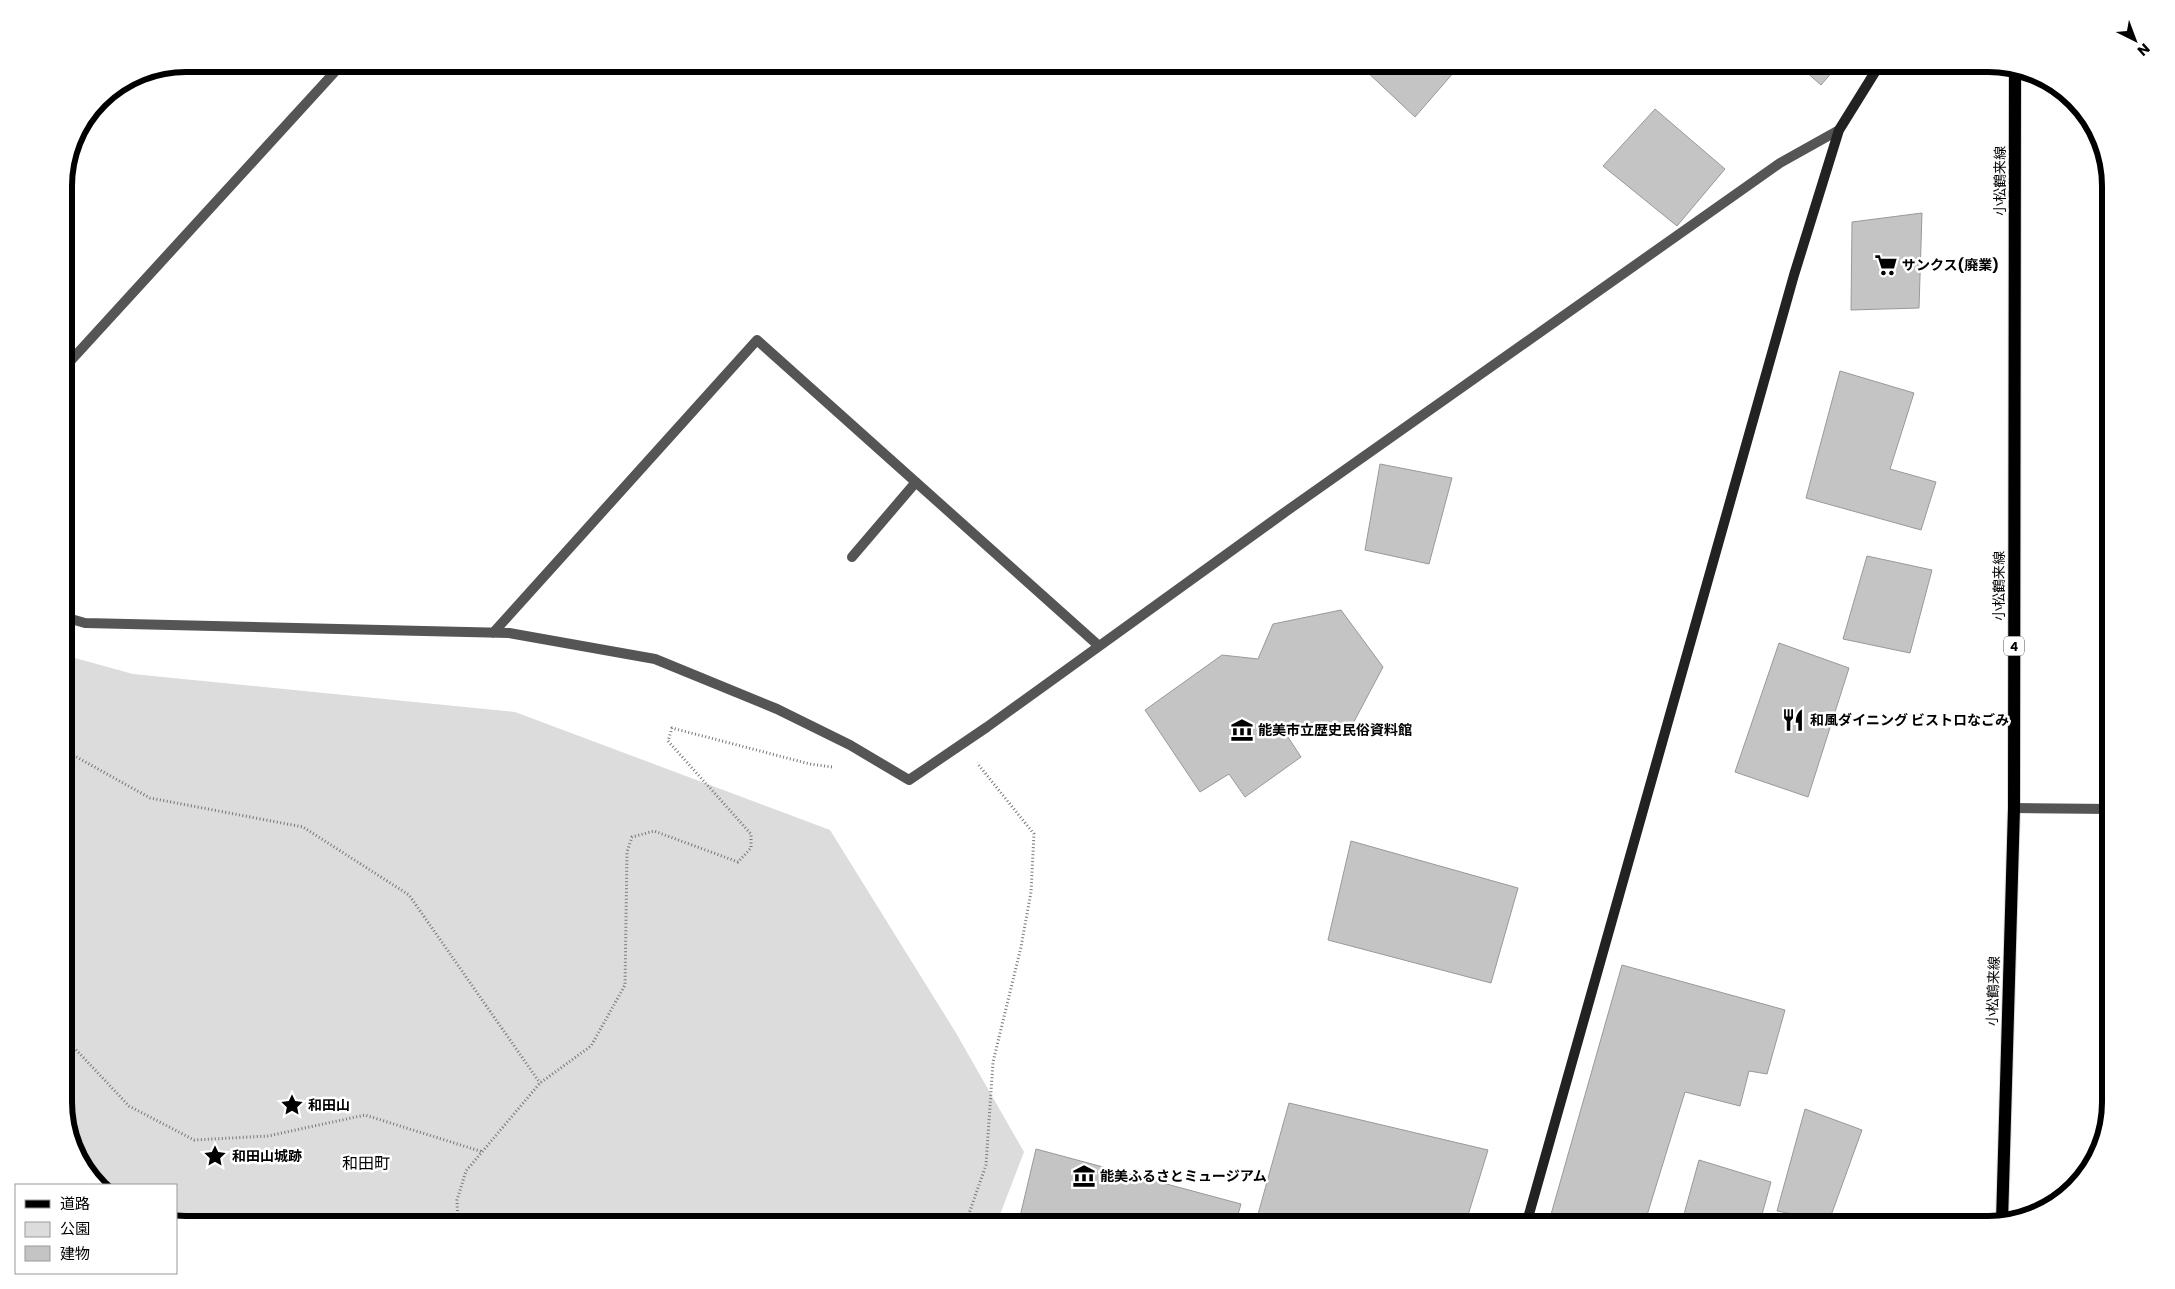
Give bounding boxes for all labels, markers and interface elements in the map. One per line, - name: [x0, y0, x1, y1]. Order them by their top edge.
- north arrow: [2110, 15, 2160, 65]
- text: N: [2133, 39, 2154, 61]
- street label: 小松鶴来線: [1990, 146, 2010, 216]
- supermarket icon: サンクス(廃業): [1873, 252, 1899, 278]
- place label: サンクス(廃業): [1902, 255, 1999, 275]
- street label: 小松鶴来線: [1989, 551, 2009, 621]
- road number: 4: [2004, 636, 2024, 656]
- restaurant icon: 和風ダイニング ビストロなごみ: [1780, 707, 1806, 733]
- place label: 和風ダイニング ビストロなごみ: [1810, 710, 2009, 730]
- museum icon: 能美市立歴史民俗資料館: [1229, 717, 1255, 743]
- place label: 能美市立歴史民俗資料館: [1258, 720, 1412, 740]
- street label: 小松鶴来線: [1982, 956, 2004, 1026]
- place icon: 和田山: [279, 1092, 305, 1118]
- place label: 和田山: [308, 1095, 350, 1115]
- place icon: 和田山城跡: [202, 1143, 228, 1169]
- place label: 和田山城跡: [232, 1146, 302, 1166]
- district label: 和田町: [342, 1152, 390, 1175]
- museum icon: 能美ふるさとミュージアム: [1071, 1163, 1097, 1189]
- place label: 能美ふるさとミュージアム: [1100, 1166, 1267, 1186]
- legend: [15, 1184, 178, 1274]
- text: 道路: [60, 1193, 90, 1214]
- text: 公園: [60, 1218, 90, 1239]
- text: 建物: [60, 1243, 90, 1264]

